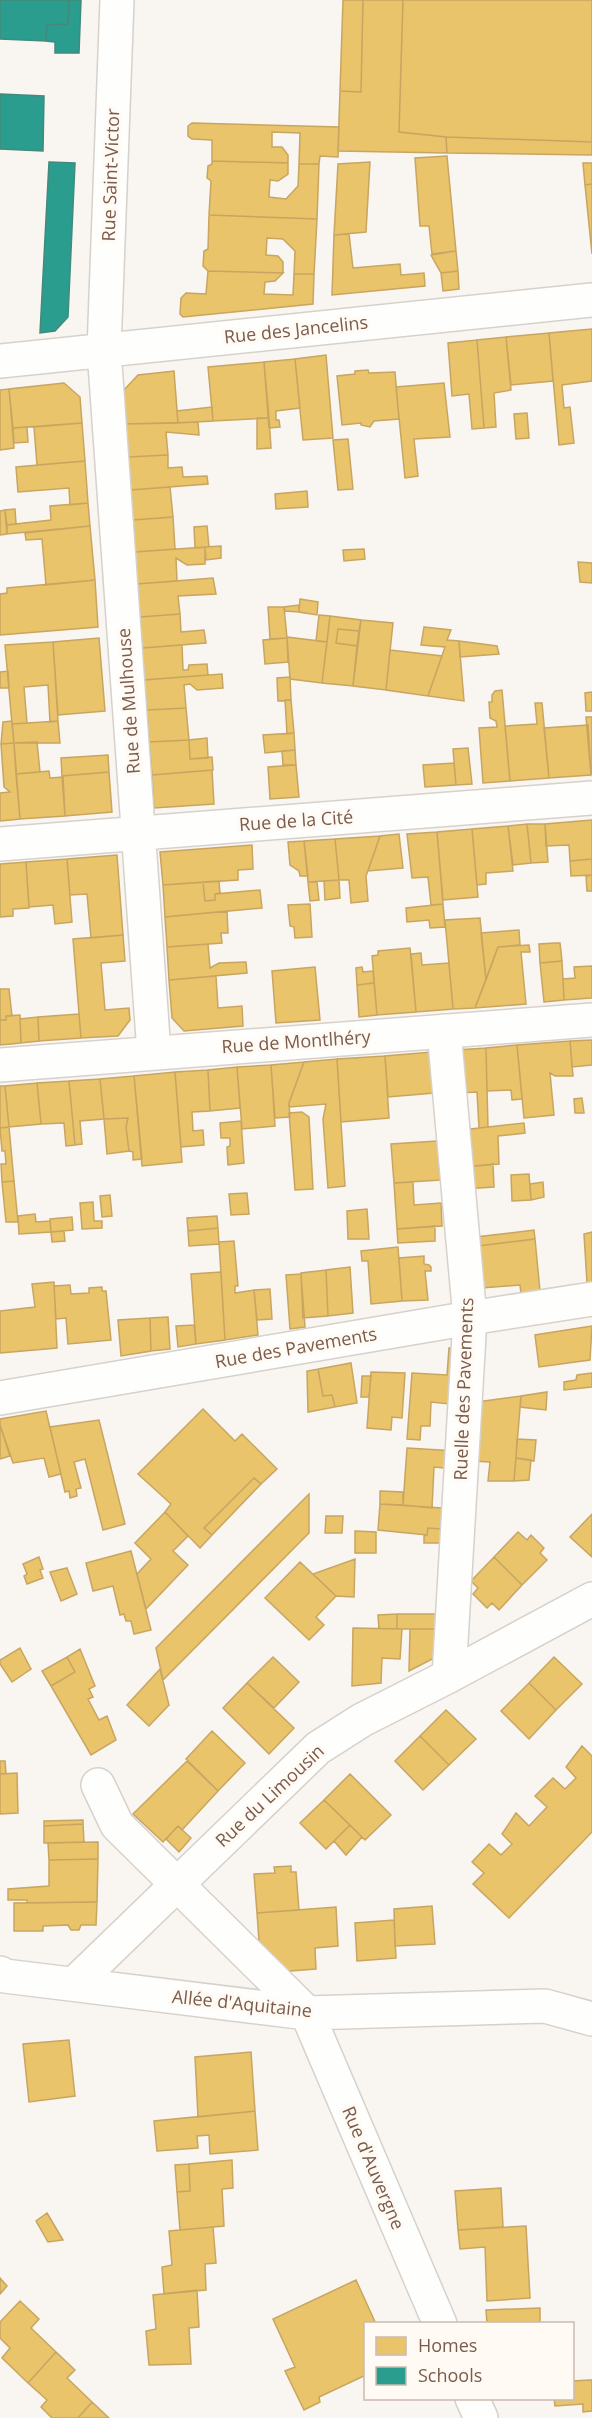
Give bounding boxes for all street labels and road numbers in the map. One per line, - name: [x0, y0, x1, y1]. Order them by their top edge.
- street label: Rue Saint-Victor: [96, 107, 124, 242]
- street label: Rue des Jancelins: [223, 310, 369, 348]
- street label: Rue de Mulhouse: [111, 627, 145, 775]
- street label: Rue de la Cité: [238, 804, 354, 836]
- street label: Rue de Montlhéry: [221, 1024, 372, 1058]
- street label: Ruelle des Pavements: [448, 1297, 478, 1481]
- street label: Rue des Pavements: [213, 1321, 379, 1373]
- street label: Rue du Limousin: [210, 1739, 329, 1852]
- street label: Allée d'Aquitaine: [171, 1984, 313, 2022]
- street label: Rue d'Auvergne: [337, 2102, 411, 2233]

